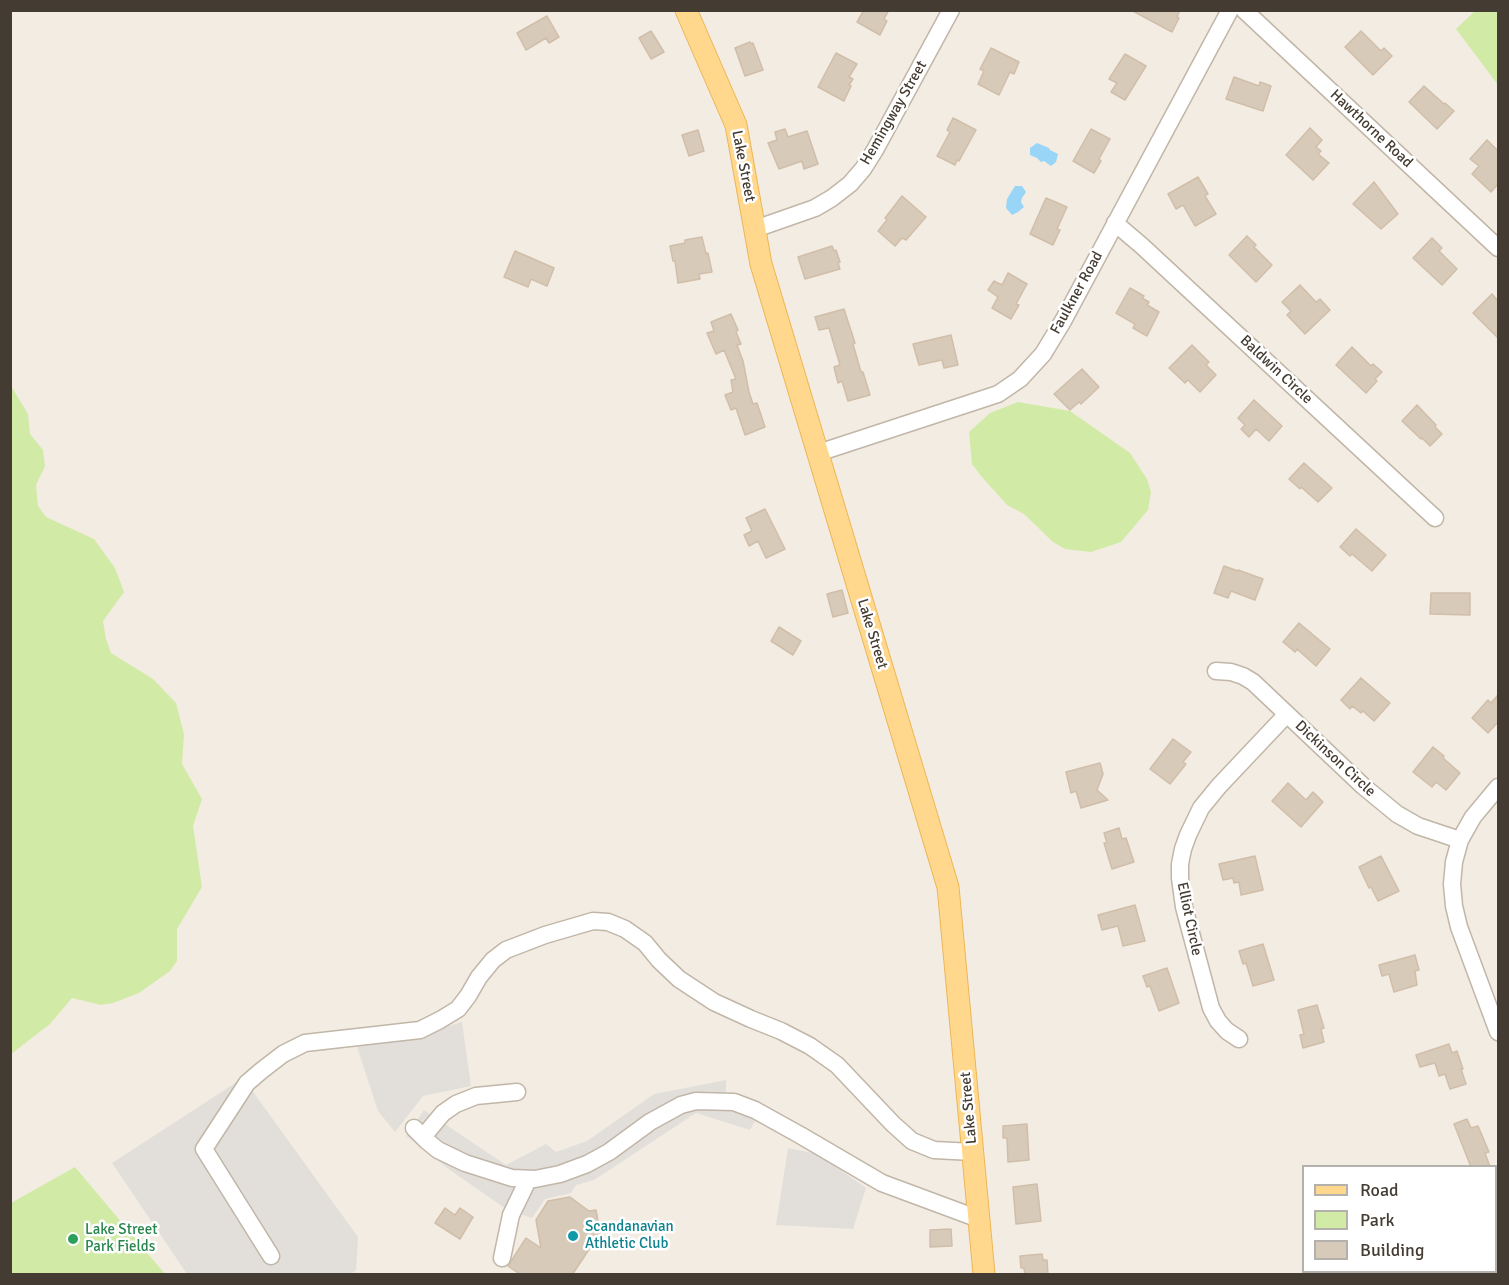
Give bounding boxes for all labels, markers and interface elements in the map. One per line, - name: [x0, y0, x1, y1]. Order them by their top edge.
- street label: Hemingway Street: [857, 58, 931, 168]
- street label: Hawthorne Road: [1326, 86, 1416, 172]
- street label: Lake Street: [727, 129, 759, 203]
- street label: Faulkner Road: [1047, 249, 1107, 337]
- street label: Baldwin Circle: [1236, 332, 1316, 408]
- street label: Lake Street: [853, 597, 891, 671]
- street label: Dickinson Circle: [1291, 717, 1379, 801]
- street label: Elliot Circle: [1172, 881, 1206, 957]
- street label: Lake Street: [957, 1071, 981, 1145]
- legend: [1302, 1165, 1497, 1273]
- text: Road: [1360, 1179, 1399, 1201]
- text: Park: [1360, 1209, 1395, 1231]
- place label: Scandanavian Athletic Club: [585, 1218, 674, 1253]
- place label: Lake Street Park Fields: [85, 1221, 157, 1256]
- marker: Scandanavian Athletic Club: [566, 1229, 580, 1243]
- marker: Lake Street Park Fields: [66, 1232, 80, 1246]
- text: Building: [1360, 1239, 1424, 1261]

